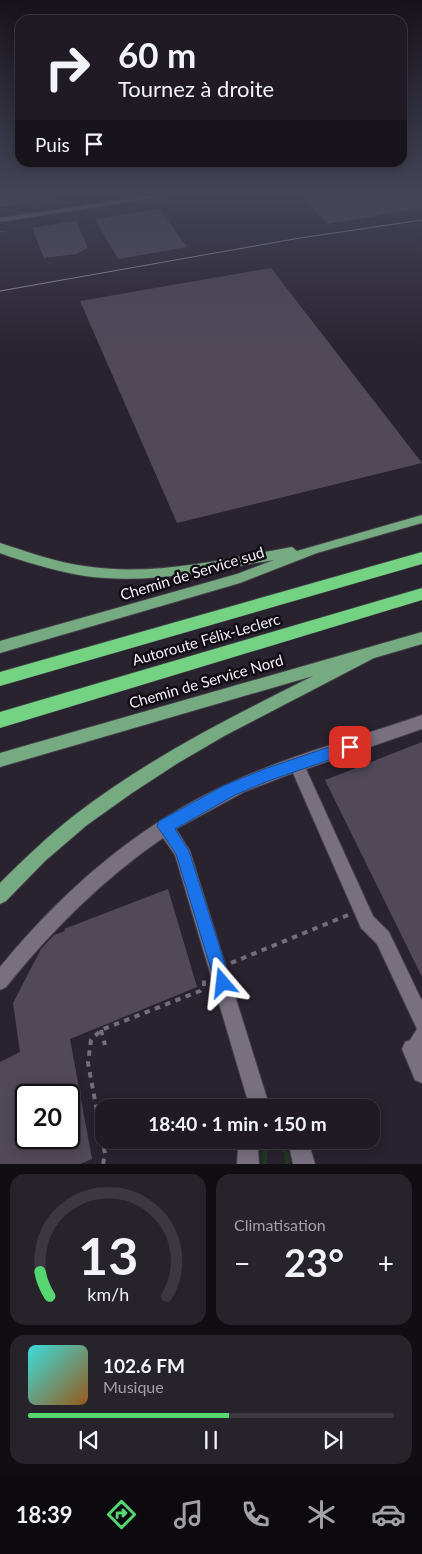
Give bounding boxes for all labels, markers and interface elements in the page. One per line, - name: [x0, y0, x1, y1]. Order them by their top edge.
- text: 60 m: [118, 33, 196, 75]
- icon: right: [35, 35, 100, 100]
- text: Tournez à droite: [118, 75, 274, 102]
- icon: arrive: [80, 130, 108, 158]
- text: Puis: [35, 133, 70, 156]
- street label: Chemin de Service sud: [118, 543, 266, 603]
- street label: Autoroute Félix-Leclerc: [130, 609, 282, 669]
- street label: Chemin de Service Nord: [127, 650, 285, 712]
- pin: [329, 726, 371, 768]
- icon: arrive: [336, 733, 364, 761]
- position arrow: [196, 956, 248, 1008]
- speed limit sign: 20: [15, 1084, 80, 1149]
- text: 18:40 · 1 min · 150 m: [148, 1112, 327, 1135]
- text: Climatisation: [234, 1215, 326, 1234]
- text: 13: [78, 1224, 138, 1286]
- text: 23°: [284, 1239, 344, 1285]
- text: −: [234, 1246, 250, 1280]
- text: +: [378, 1246, 394, 1280]
- text: km/h: [87, 1283, 129, 1305]
- text: 102.6 FM: [103, 1354, 185, 1377]
- text: Musique: [103, 1377, 164, 1396]
- icon: previous: [75, 1426, 103, 1454]
- icon: pause: [197, 1426, 225, 1454]
- icon: next: [319, 1426, 347, 1454]
- icon: directions: [104, 1497, 139, 1532]
- icon: music: [171, 1497, 206, 1532]
- icon: phone: [238, 1497, 273, 1532]
- icon: climate: [304, 1497, 339, 1532]
- icon: car: [371, 1497, 406, 1532]
- text: 18:39: [16, 1501, 73, 1528]

